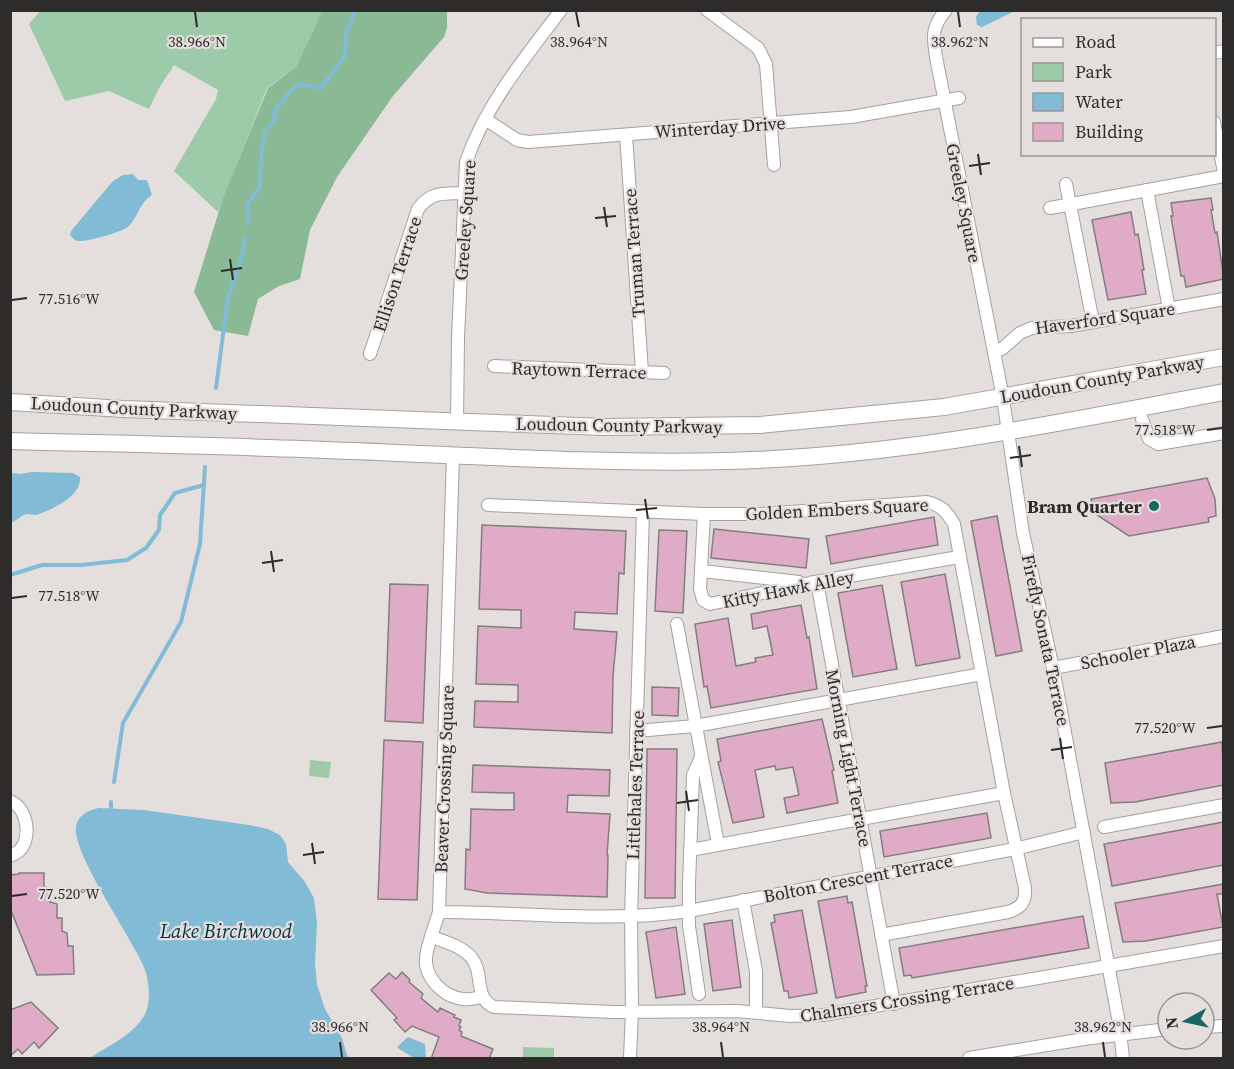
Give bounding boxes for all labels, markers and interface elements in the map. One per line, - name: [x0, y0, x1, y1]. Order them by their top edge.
- legend: [1021, 18, 1216, 156]
- text: Road: [1075, 29, 1116, 54]
- text: 38.966°N: [168, 31, 226, 52]
- text: 38.964°N: [550, 31, 608, 52]
- text: 38.962°N: [931, 31, 989, 52]
- text: Park: [1075, 59, 1112, 84]
- text: Water: [1075, 89, 1123, 114]
- street label: Winterday Drive: [654, 110, 786, 144]
- text: Building: [1075, 119, 1143, 144]
- street label: Greeley Square: [940, 141, 988, 265]
- street label: Greeley Square: [448, 159, 482, 281]
- street label: Truman Terrace: [617, 188, 651, 318]
- street label: Ellison Terrace: [367, 213, 427, 335]
- text: 77.516°W: [38, 288, 100, 309]
- street label: Haverford Square: [1033, 296, 1177, 340]
- street label: Loudoun County Parkway: [998, 349, 1207, 409]
- street label: Raytown Terrace: [511, 355, 647, 385]
- street label: Loudoun County Parkway: [30, 390, 239, 426]
- street label: Loudoun County Parkway: [516, 411, 723, 439]
- text: 77.518°W: [1134, 419, 1196, 440]
- street label: Golden Embers Square: [745, 492, 929, 526]
- place label: Bram Quarter: [1027, 494, 1143, 519]
- marker: Bram Quarter: [1147, 499, 1161, 513]
- street label: Firefly Sonata Terrace: [1016, 552, 1076, 728]
- street label: Kitty Hawk Alley: [720, 564, 857, 614]
- text: 77.518°W: [38, 585, 100, 606]
- street label: Schooler Plaza: [1078, 628, 1199, 675]
- street label: Morning Light Terrace: [819, 667, 879, 849]
- street label: Beaver Crossing Square: [428, 684, 460, 874]
- street label: Littlehales Terrace: [620, 710, 650, 860]
- text: 77.520°W: [1134, 717, 1196, 738]
- street label: Bolton Crescent Terrace: [761, 847, 955, 909]
- text: 77.520°W: [38, 883, 100, 904]
- water label: Lake Birchwood: [159, 917, 293, 945]
- street label: Chalmers Crossing Terrace: [798, 970, 1016, 1028]
- north arrow: [1156, 991, 1216, 1051]
- text: N: [1159, 1015, 1183, 1030]
- text: 38.966°N: [311, 1016, 369, 1037]
- text: 38.964°N: [692, 1016, 750, 1037]
- text: 38.962°N: [1074, 1016, 1132, 1037]

